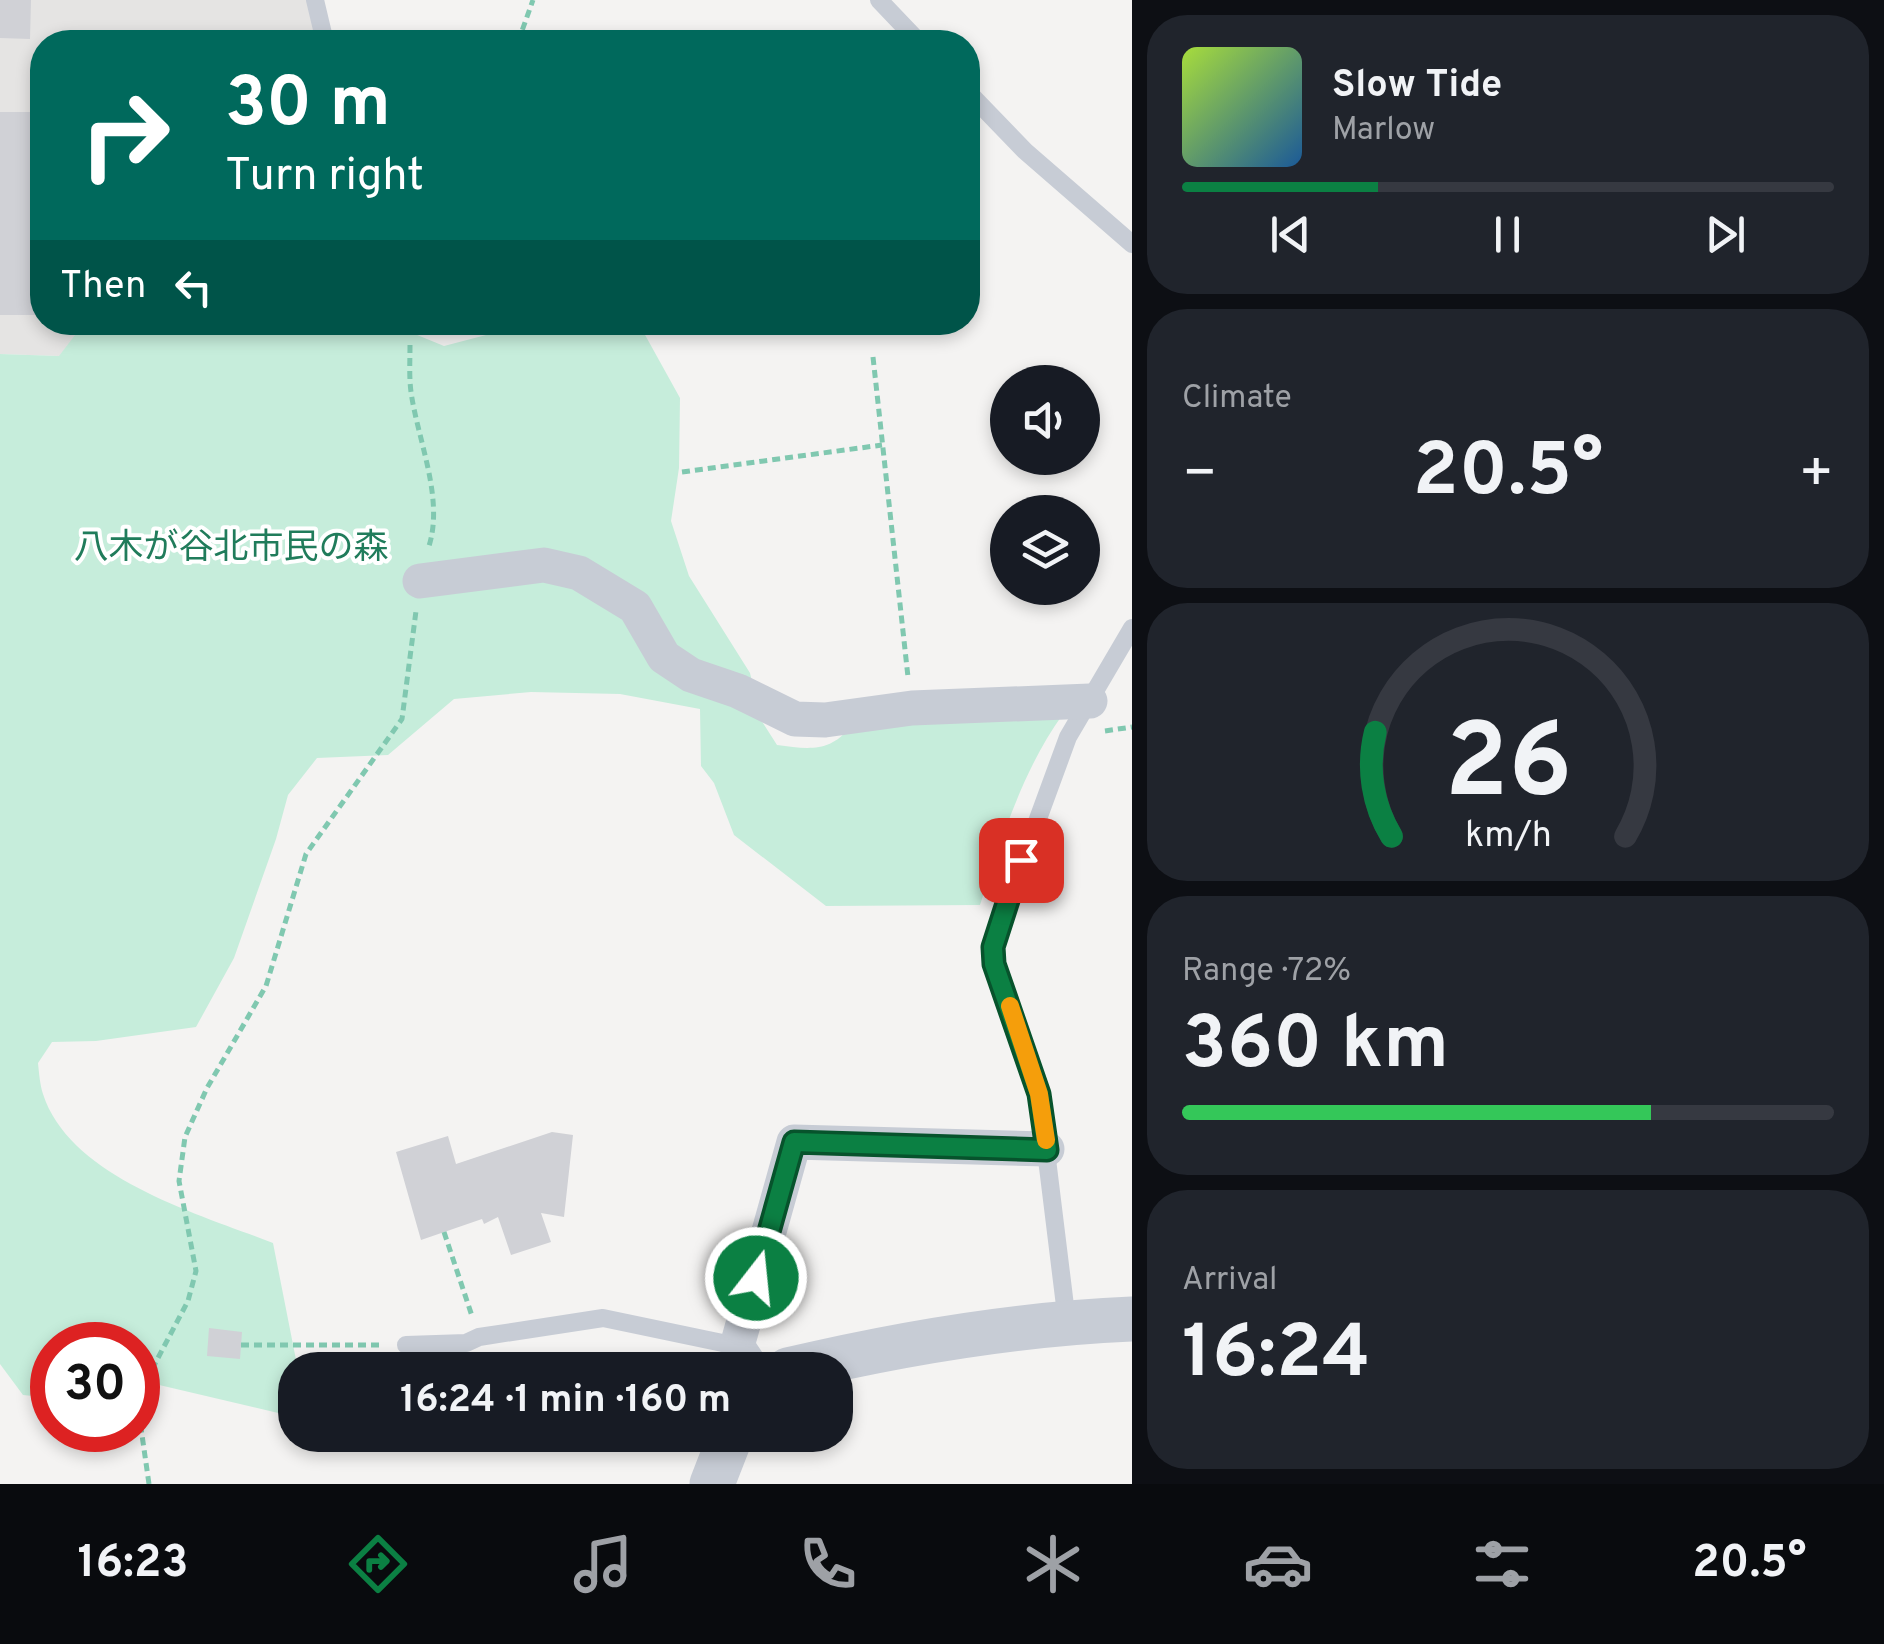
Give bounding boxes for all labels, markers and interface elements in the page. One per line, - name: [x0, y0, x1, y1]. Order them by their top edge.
- text: 30 m: [225, 62, 391, 151]
- text: Slow Tide: [1332, 62, 1502, 111]
- icon: right: [60, 70, 190, 200]
- text: Marlow: [1332, 111, 1435, 151]
- text: Turn right: [225, 149, 424, 206]
- icon: previous: [1263, 207, 1318, 262]
- icon: pause: [1480, 207, 1535, 262]
- icon: next: [1698, 207, 1753, 262]
- icon: left: [166, 260, 221, 315]
- text: Then: [60, 263, 146, 312]
- map controls: [990, 365, 1100, 605]
- button: sound: [990, 365, 1100, 475]
- text: Climate: [1182, 379, 1292, 419]
- text: 20.5°: [1413, 427, 1603, 522]
- text: −: [1182, 441, 1217, 511]
- text: +: [1799, 441, 1834, 511]
- button: layers: [990, 495, 1100, 605]
- park label: 八木が谷北市民の森: [73, 527, 389, 571]
- text: 26: [1444, 702, 1572, 834]
- text: km/h: [1465, 814, 1551, 860]
- pin: [979, 818, 1064, 903]
- icon: arrive: [994, 833, 1049, 888]
- text: Range · 72%: [1182, 952, 1351, 992]
- text: 360 km: [1182, 1000, 1449, 1095]
- position arrow: [704, 1226, 808, 1330]
- text: Arrival: [1182, 1261, 1277, 1301]
- text: 16:24: [1182, 1309, 1370, 1404]
- speed limit sign: 30: [30, 1322, 160, 1452]
- text: 16:24 · 1 min · 160 m: [400, 1377, 731, 1426]
- icon: directions: [343, 1529, 413, 1599]
- icon: music: [568, 1529, 638, 1599]
- icon: phone: [793, 1529, 863, 1599]
- icon: climate: [1018, 1529, 1088, 1599]
- icon: car: [1243, 1529, 1313, 1599]
- icon: filters: [1467, 1529, 1537, 1599]
- text: 16:23: [77, 1536, 189, 1593]
- text: 20.5°: [1692, 1536, 1807, 1593]

